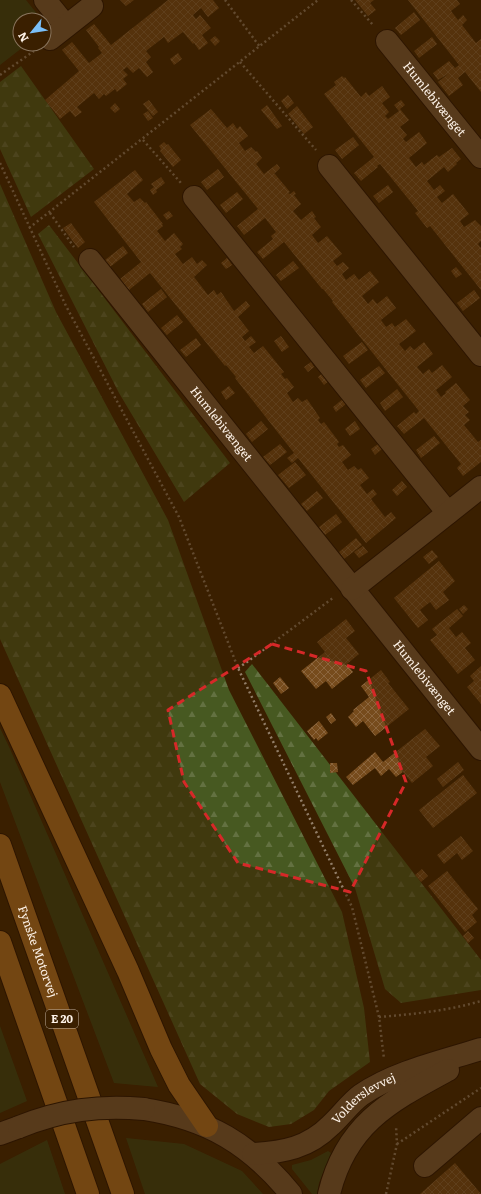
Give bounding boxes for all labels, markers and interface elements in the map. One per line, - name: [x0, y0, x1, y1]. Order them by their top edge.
- north arrow: [12, 12, 52, 52]
- text: N: [13, 30, 32, 45]
- street label: Humlebivænget: [399, 57, 471, 140]
- street label: Humlebivænget: [186, 382, 258, 465]
- street label: Humlebivænget: [389, 636, 461, 719]
- street label: Fynske Motorvej: [14, 903, 63, 1000]
- road number: E 20: [46, 1010, 78, 1028]
- street label: Volderslevvej: [327, 1068, 398, 1128]

